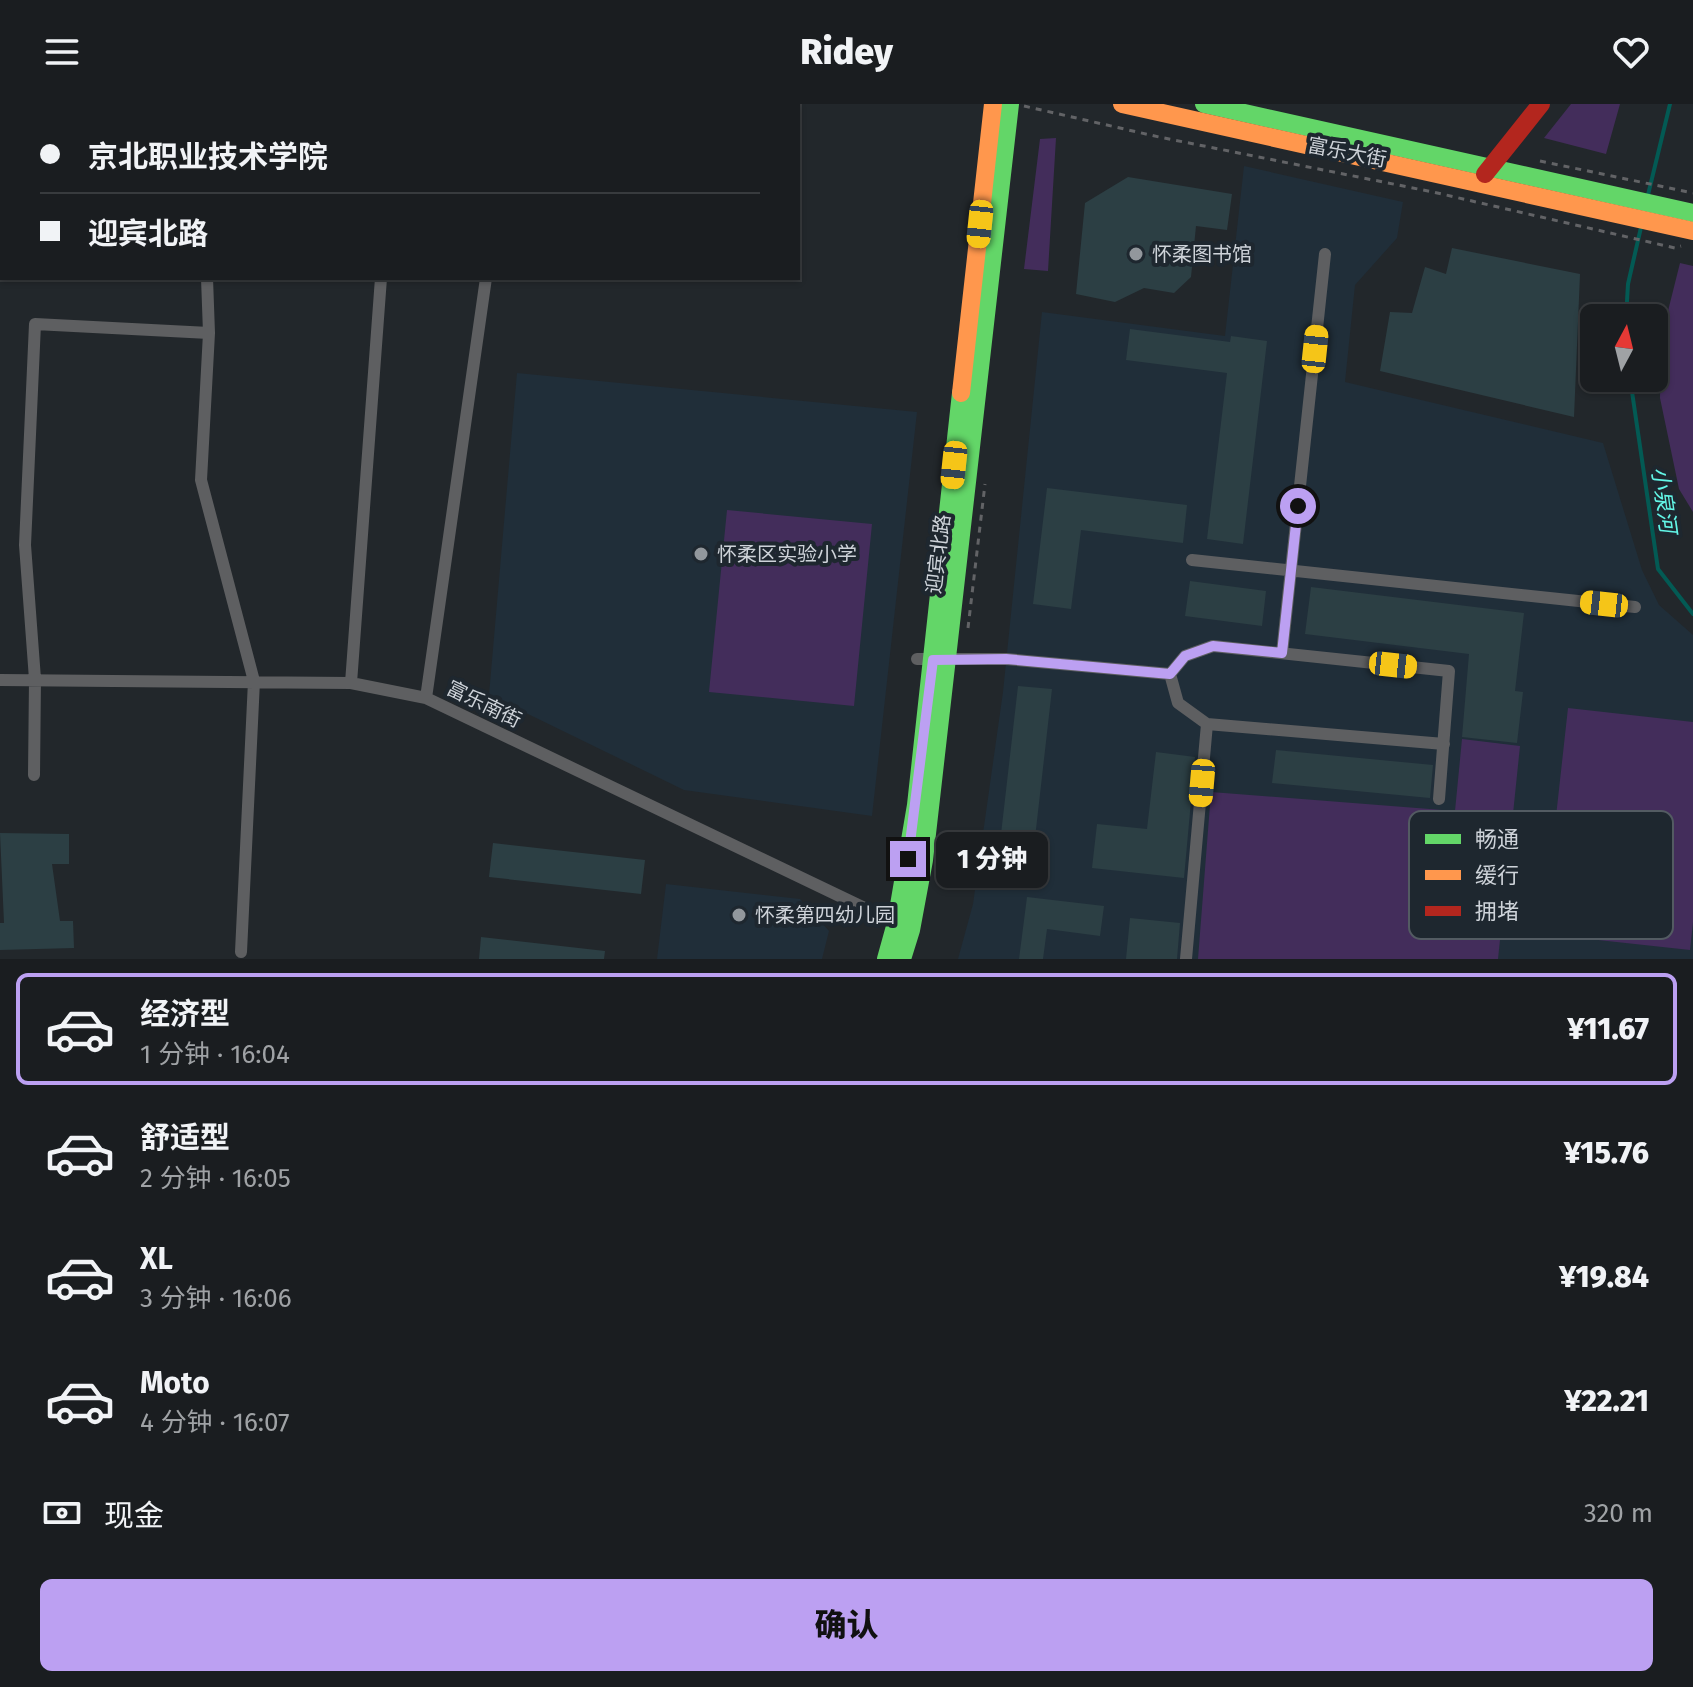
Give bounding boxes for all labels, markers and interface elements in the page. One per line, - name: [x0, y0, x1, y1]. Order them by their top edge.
- icon: menu: [40, 30, 84, 74]
- text: Ridey: [800, 30, 893, 74]
- icon: heart: [1609, 30, 1653, 74]
- street label: 富乐大街: [1305, 133, 1389, 171]
- text: 京北职业技术学院: [88, 139, 328, 175]
- car: [966, 199, 994, 249]
- text: 迎宾北路: [88, 216, 208, 252]
- place label: 怀柔图书馆: [1152, 242, 1252, 266]
- marker: 怀柔图书馆: [1127, 245, 1145, 263]
- north arrow: [1580, 304, 1668, 392]
- map controls: [1580, 304, 1668, 392]
- car: [1301, 324, 1329, 374]
- car: [940, 440, 968, 490]
- water label: 小泉河: [1646, 465, 1683, 539]
- route start: [1280, 488, 1316, 524]
- street label: 迎宾北路: [921, 513, 955, 595]
- place label: 怀柔区实验小学: [717, 542, 857, 566]
- marker: 怀柔区实验小学: [692, 545, 710, 563]
- car: [1579, 590, 1629, 618]
- car: [1368, 651, 1418, 679]
- street label: 富乐南街: [443, 676, 525, 732]
- car: [1188, 758, 1216, 808]
- legend: [1409, 811, 1673, 939]
- text: 畅通: [1475, 826, 1519, 853]
- callout: 1 分钟: [936, 831, 1048, 887]
- route end: [890, 841, 926, 877]
- text: 1 分钟: [957, 844, 1027, 875]
- text: 缓行: [1475, 862, 1519, 889]
- text: 拥堵: [1475, 898, 1519, 925]
- place label: 怀柔第四幼儿园: [755, 903, 895, 927]
- marker: 怀柔第四幼儿园: [730, 906, 748, 924]
- icon: car: [44, 993, 116, 1065]
- text: 经济型: [140, 996, 230, 1032]
- text: ¥11.67: [1567, 1011, 1649, 1047]
- text: 1 分钟 · 16:04: [140, 1039, 290, 1070]
- icon: car: [44, 1117, 116, 1189]
- text: 舒适型: [140, 1120, 230, 1156]
- text: ¥15.76: [1564, 1135, 1649, 1171]
- text: 2 分钟 · 16:05: [140, 1163, 291, 1194]
- icon: car: [44, 1241, 116, 1313]
- text: XL: [140, 1241, 173, 1277]
- text: ¥19.84: [1559, 1259, 1649, 1295]
- text: 3 分钟 · 16:06: [140, 1283, 292, 1314]
- icon: car: [44, 1365, 116, 1437]
- text: Moto: [140, 1365, 210, 1401]
- text: ¥22.21: [1564, 1383, 1649, 1419]
- text: 4 分钟 · 16:07: [140, 1407, 290, 1438]
- icon: cash: [40, 1491, 84, 1535]
- text: 现金: [104, 1498, 164, 1534]
- text: 320 m: [1584, 1498, 1653, 1529]
- button: 确认: [40, 1579, 1653, 1671]

